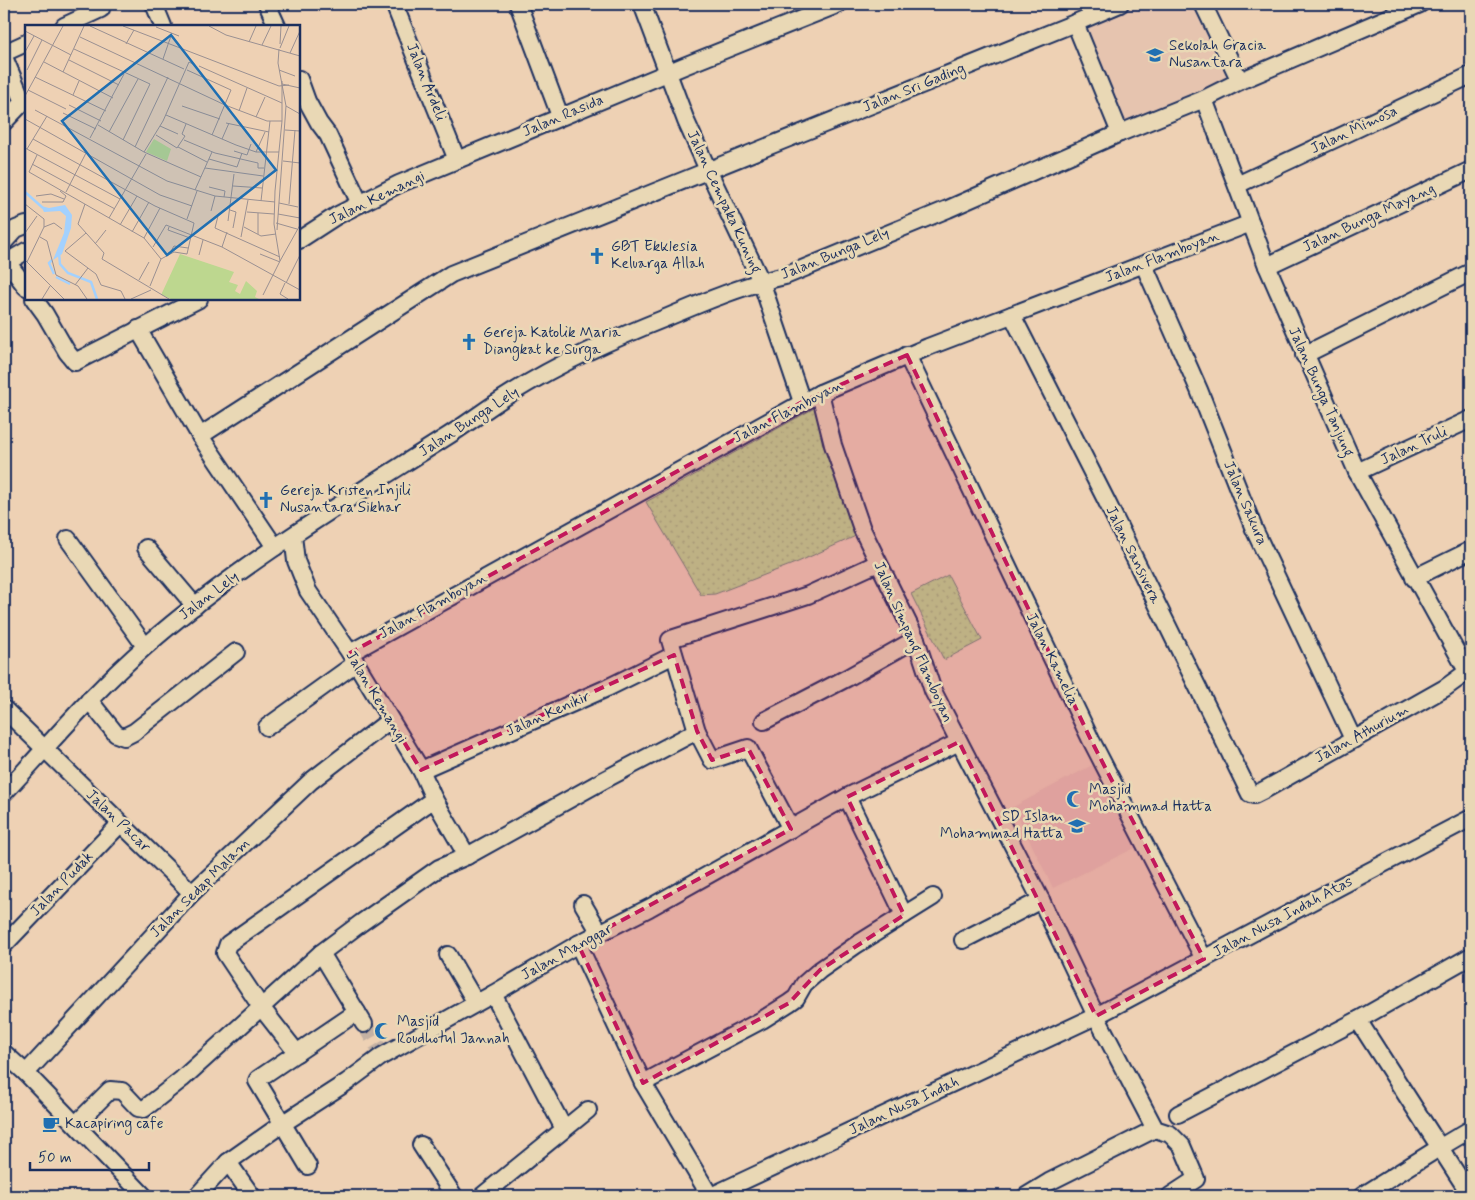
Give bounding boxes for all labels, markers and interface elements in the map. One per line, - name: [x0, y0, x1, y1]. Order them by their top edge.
- inset map: [25, 25, 300, 300]
- place label: Sekolah Gracia Nusantara: [1169, 36, 1267, 73]
- street label: Jalan Ardeli: [401, 40, 451, 124]
- school or university icon: Sekolah Gracia Nusantara: [1145, 45, 1165, 65]
- street label: Jalan Sri Gading: [860, 58, 969, 119]
- street label: Jalan Rasida: [519, 90, 607, 142]
- street label: Jalan Mimosa: [1307, 101, 1401, 159]
- street label: Jalan Cempaka Kuning: [681, 127, 766, 277]
- street label: Jalan Kemangi: [326, 166, 428, 230]
- street label: Jalan Bunga Mayang: [1300, 179, 1439, 258]
- street label: Jalan Bunga Lely: [778, 223, 893, 286]
- street label: Jalan Flamboyan: [1102, 226, 1222, 288]
- place label: GBT Ekklesia Keluarga Allah: [611, 237, 705, 274]
- church icon: GBT Ekklesia Keluarga Allah: [587, 246, 607, 266]
- place label: Gereja Katolik Maria Diangkat ke Surga: [483, 323, 622, 361]
- street label: Jalan Bunga Tanjung: [1282, 324, 1359, 461]
- church icon: Gereja Katolik Maria Diangkat ke Surga: [459, 332, 479, 352]
- street label: Jalan Flamboyan: [730, 376, 846, 448]
- street label: Jalan Bunga Lely: [415, 382, 523, 463]
- street label: Jalan Truli: [1377, 422, 1451, 470]
- street label: Jalan Sakura: [1218, 458, 1272, 548]
- place label: Gereja Kristen Injili Nusantara Sikhar: [280, 481, 411, 518]
- church icon: Gereja Kristen Injili Nusantara Sikhar: [256, 490, 276, 510]
- street label: Jalan Sansivera: [1101, 503, 1166, 608]
- street label: Jalan Simpang Flamboyan: [868, 558, 958, 726]
- street label: Jalan Lely: [175, 567, 243, 625]
- street label: Jalan Flamboyan: [375, 568, 491, 644]
- street label: Jalan Kamelia: [1021, 609, 1083, 709]
- street label: Jalan Kemangi: [340, 647, 412, 747]
- street label: Jalan Kenikir: [503, 687, 593, 741]
- street label: Jalan Athurium: [1311, 700, 1413, 768]
- place label: Masjid Mohammad Hatta: [1089, 780, 1212, 817]
- street label: Jalan Pacar: [81, 785, 155, 857]
- mosque icon: Masjid Mohammad Hatta: [1065, 789, 1085, 809]
- place label: SD Islam Mohammad Hatta: [940, 807, 1063, 844]
- school or university icon: SD Islam Mohammad Hatta: [1067, 816, 1087, 836]
- street label: Jalan Sedap Malam: [146, 834, 254, 942]
- street label: Jalan Pudak: [26, 847, 98, 921]
- street label: Jalan Nusa Indah Atas: [1210, 872, 1357, 962]
- street label: Jalan Manggar: [518, 918, 617, 986]
- place label: Masjid Roudhotul Jannah: [397, 1012, 510, 1049]
- mosque icon: Masjid Roudhotul Jannah: [373, 1021, 393, 1041]
- street label: Jalan Nusa Indah: [846, 1072, 962, 1140]
- cafe icon: Kacapiring cafe: [41, 1114, 61, 1134]
- place label: Kacapiring cafe: [65, 1114, 164, 1135]
- scale bar: [30, 1140, 149, 1172]
- text: 50 m: [38, 1148, 72, 1168]

